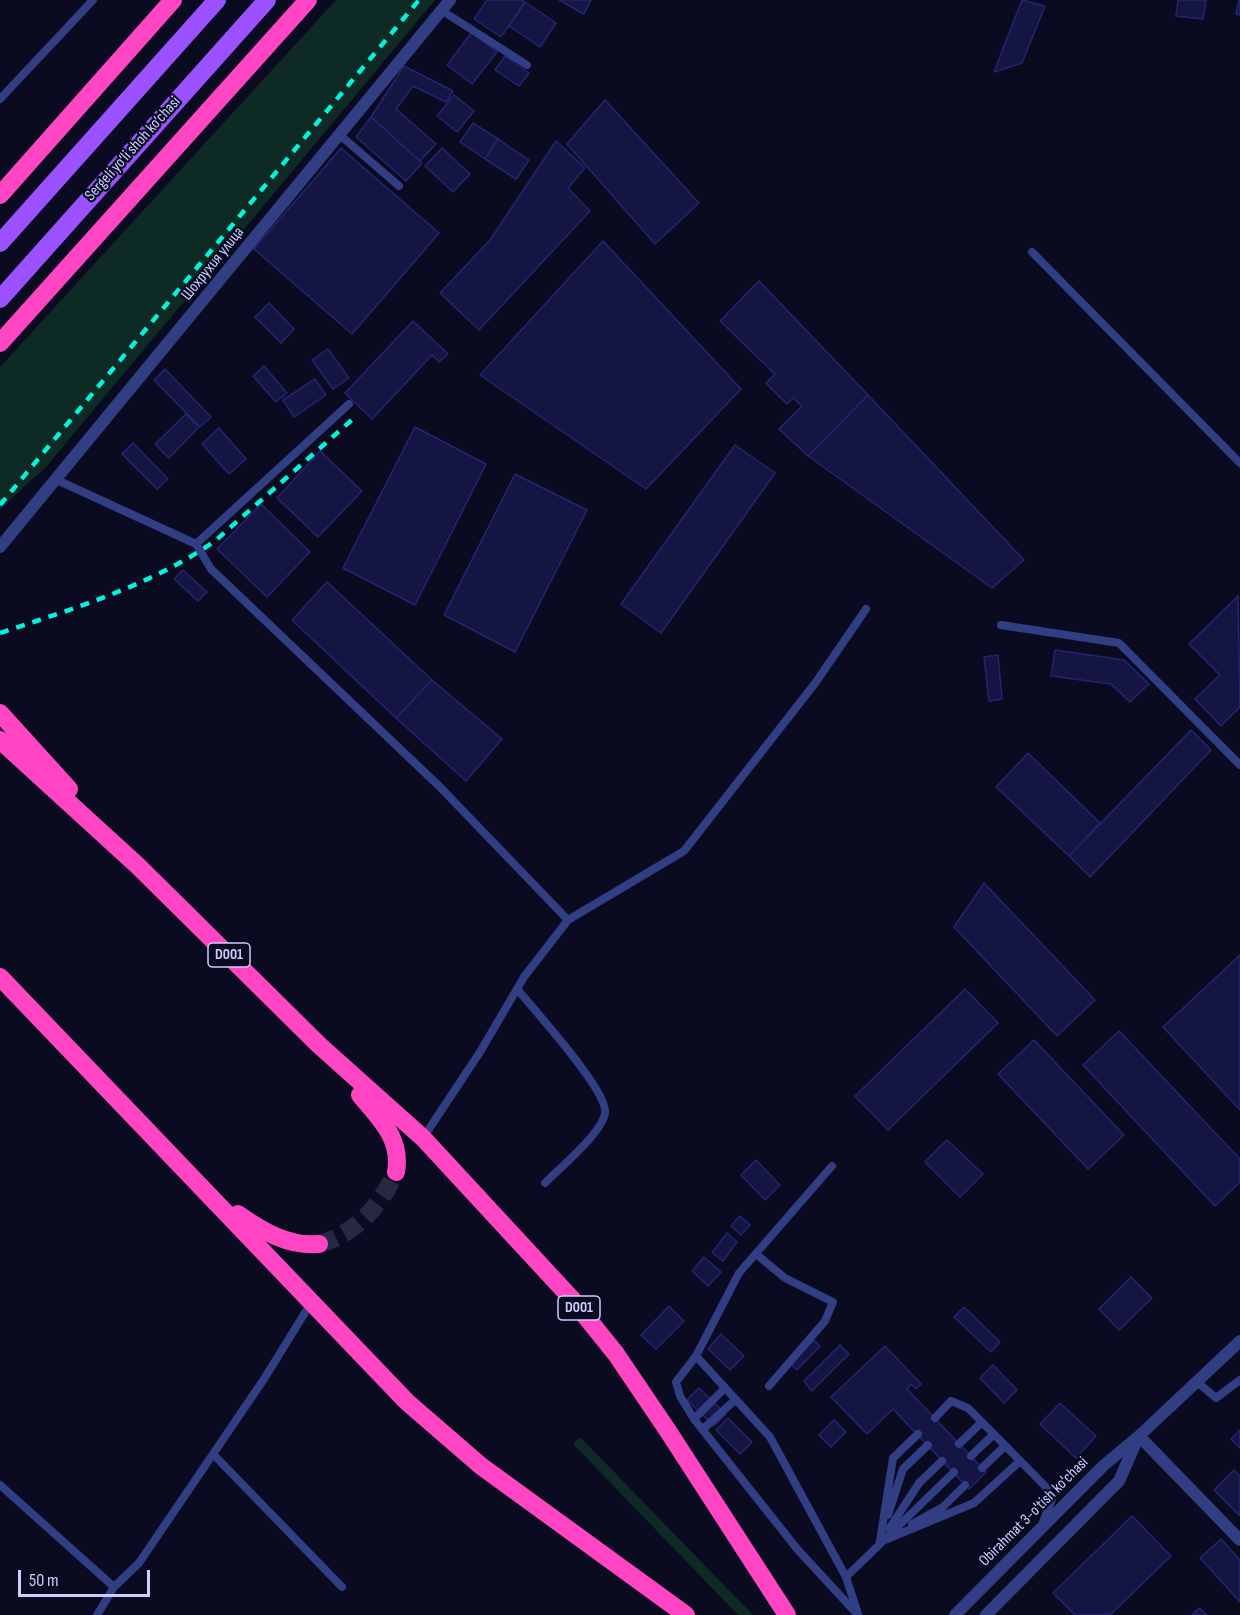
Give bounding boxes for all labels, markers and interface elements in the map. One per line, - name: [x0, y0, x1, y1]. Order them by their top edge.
- street label: Sergeli yo‘li shoh ko‘chasi: [81, 93, 185, 205]
- street label: Шохрухия улица: [178, 223, 248, 305]
- road number: D001: [208, 943, 250, 967]
- road number: D001: [558, 1296, 600, 1320]
- street label: Obirahmat 3-o'tish ko'chasi: [975, 1453, 1093, 1571]
- scale bar: [21, 1558, 153, 1596]
- text: 50 m: [29, 1570, 59, 1591]

